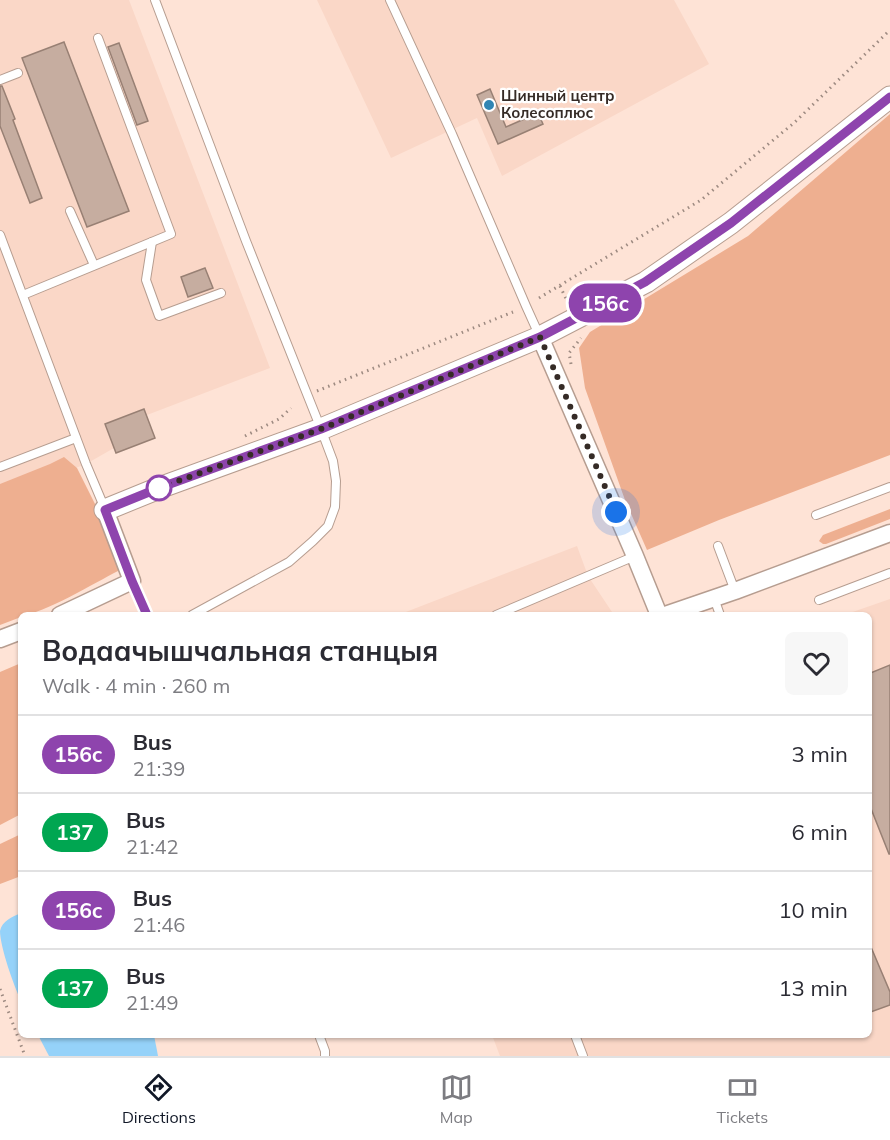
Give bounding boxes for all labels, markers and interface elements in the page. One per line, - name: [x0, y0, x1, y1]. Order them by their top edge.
- place label: Шинный центр Колесоплюс: [501, 86, 614, 122]
- marker: Шинный центр Колесоплюс: [482, 98, 496, 112]
- line badge: 156с: [563, 284, 647, 322]
- text: 156с: [581, 290, 629, 316]
- unlabelled marker: [146, 475, 172, 501]
- your location: [601, 497, 631, 527]
- button: heart: [785, 632, 848, 695]
- text: Водаачышчальная станцыя: [42, 633, 438, 668]
- text: Walk · 4 min · 260 m: [42, 673, 230, 698]
- text: Bus: [133, 728, 172, 756]
- text: 3 min: [792, 740, 848, 768]
- text: 156с: [54, 741, 103, 767]
- text: 21:39: [133, 756, 185, 781]
- text: Bus: [126, 806, 165, 834]
- text: 6 min: [792, 818, 848, 846]
- text: 137: [56, 819, 94, 845]
- text: 21:42: [126, 834, 179, 859]
- text: Bus: [133, 884, 172, 912]
- text: 10 min: [778, 896, 848, 924]
- text: 156с: [54, 897, 103, 923]
- text: 21:46: [133, 912, 185, 937]
- text: Bus: [126, 962, 165, 990]
- text: 13 min: [778, 974, 848, 1002]
- text: 137: [56, 975, 94, 1001]
- text: 21:49: [126, 990, 179, 1015]
- tab: Directions: [122, 1071, 196, 1127]
- tab: Map: [440, 1071, 473, 1127]
- tab: Tickets: [716, 1071, 768, 1127]

